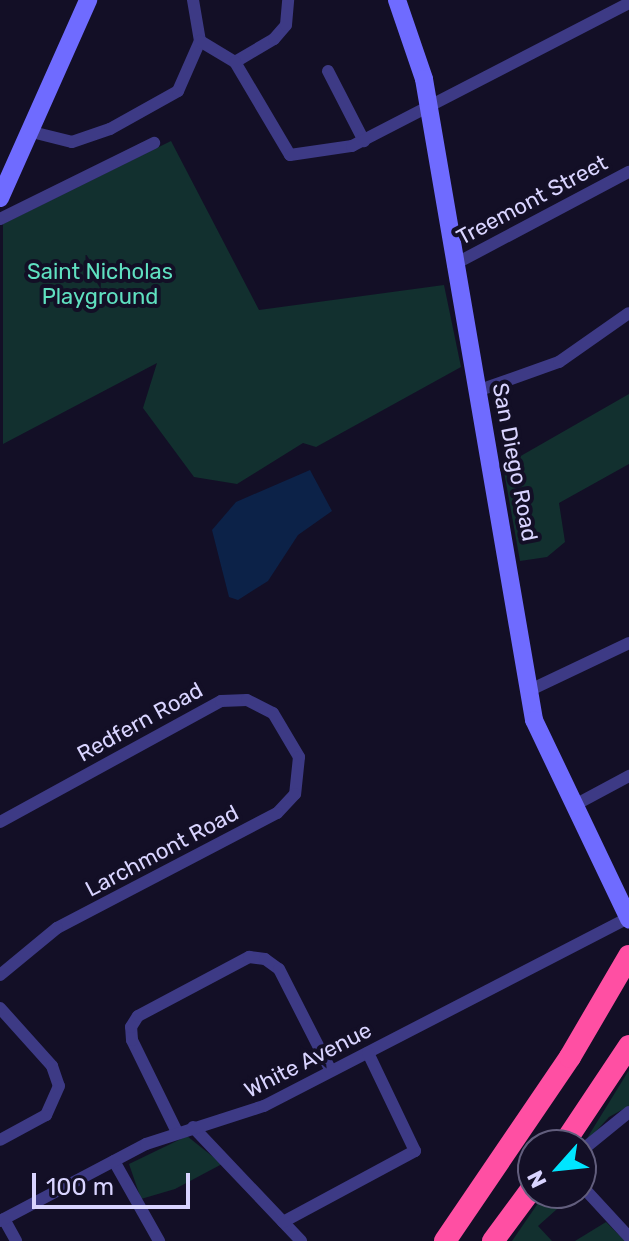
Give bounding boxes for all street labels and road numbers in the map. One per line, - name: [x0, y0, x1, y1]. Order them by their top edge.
- street label: Treemont Street: [452, 149, 612, 251]
- street label: San Diego Road: [487, 381, 543, 543]
- street label: Redfern Road: [73, 677, 207, 767]
- street label: Larchmont Road: [81, 800, 243, 902]
- street label: White Avenue: [240, 1017, 376, 1103]

